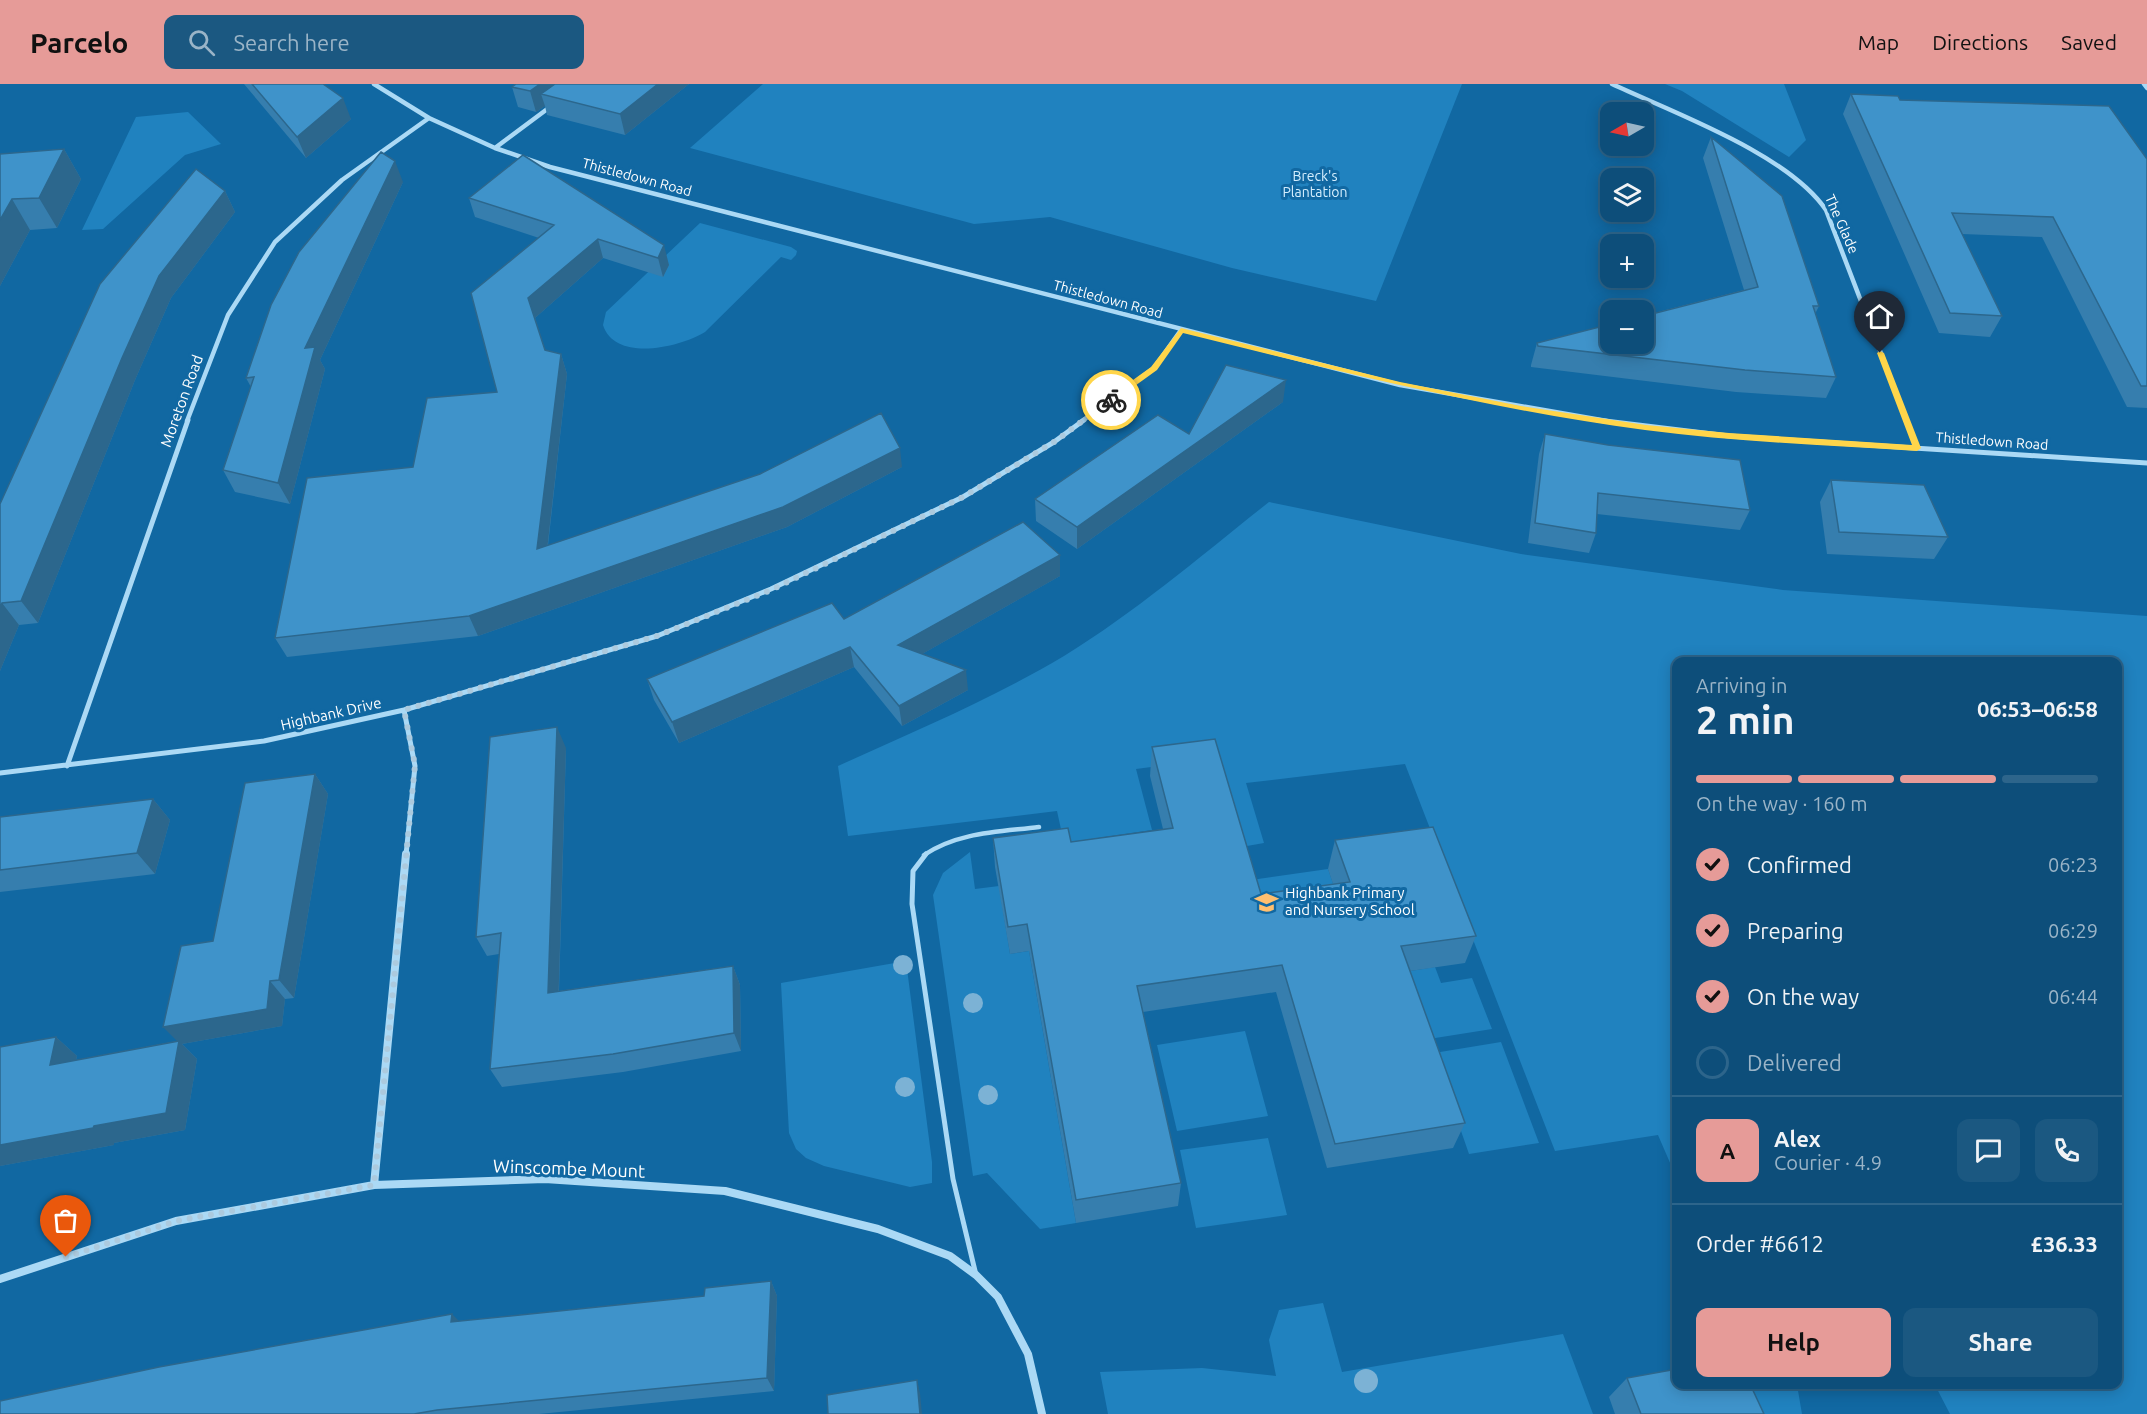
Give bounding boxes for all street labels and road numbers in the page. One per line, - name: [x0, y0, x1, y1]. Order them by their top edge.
- street label: Thistledown Road: [580, 155, 694, 199]
- street label: The Glade: [1822, 192, 1862, 256]
- street label: Thistledown Road: [1051, 277, 1165, 321]
- street label: Moreton Road: [157, 352, 206, 449]
- street label: Thistledown Road: [1935, 429, 2049, 453]
- street label: Highbank Drive: [279, 694, 383, 733]
- street label: Winscombe Mount: [493, 1155, 645, 1181]

